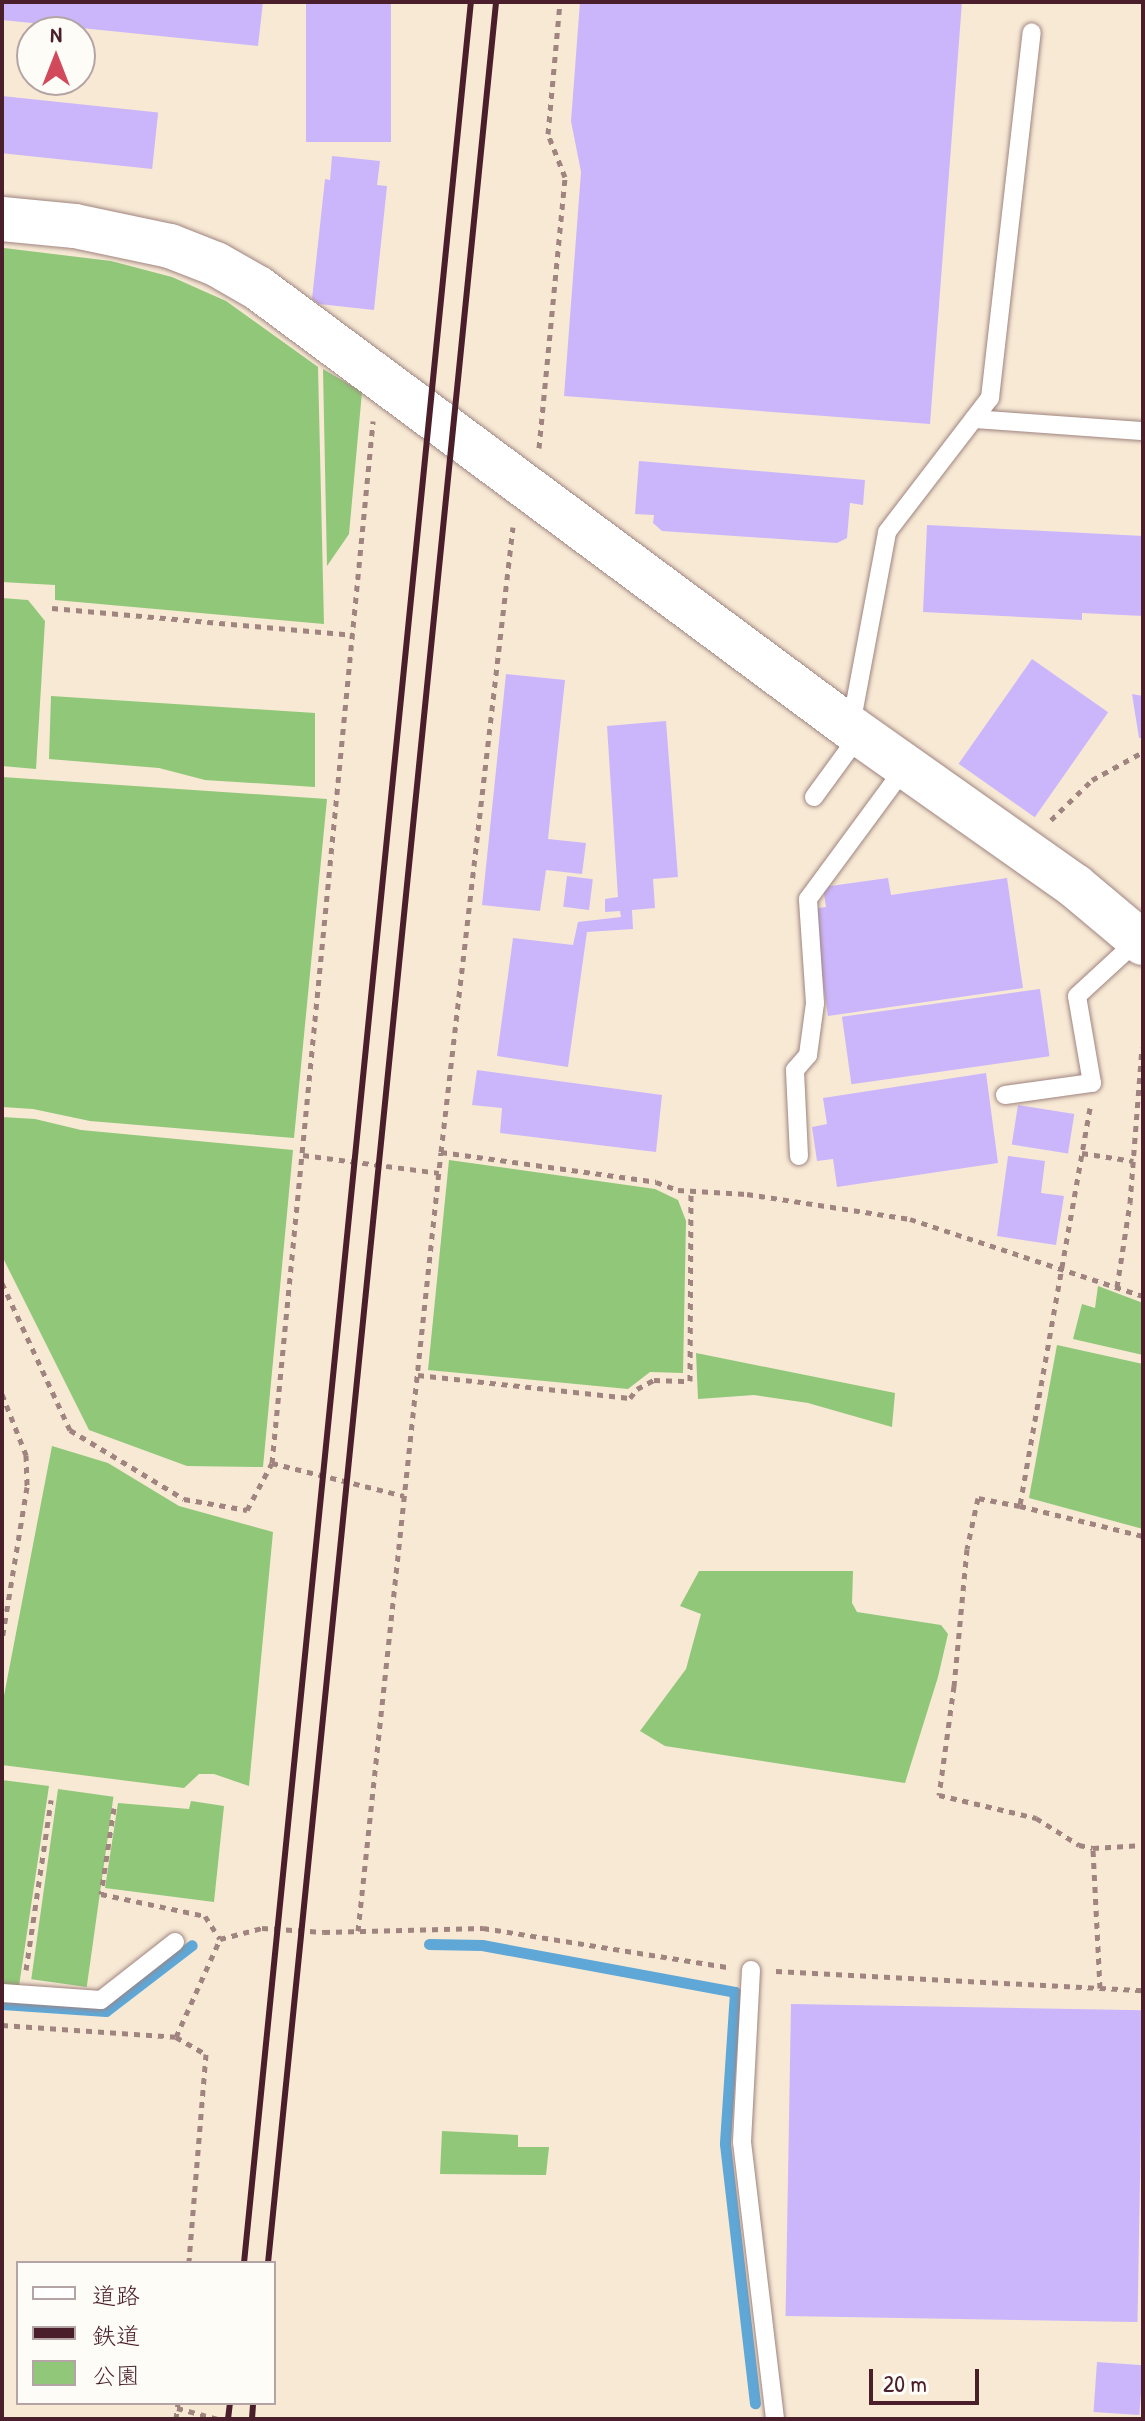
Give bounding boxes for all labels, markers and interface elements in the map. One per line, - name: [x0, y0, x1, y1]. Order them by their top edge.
- north arrow: [16, 16, 96, 96]
- text: N: [50, 19, 62, 49]
- legend: [16, 2261, 276, 2405]
- text: 道路: [92, 2279, 140, 2311]
- text: 鉄道: [92, 2319, 140, 2351]
- scale bar: [873, 2353, 983, 2403]
- text: 公園: [92, 2359, 140, 2391]
- text: 20 m: [883, 2367, 927, 2399]

